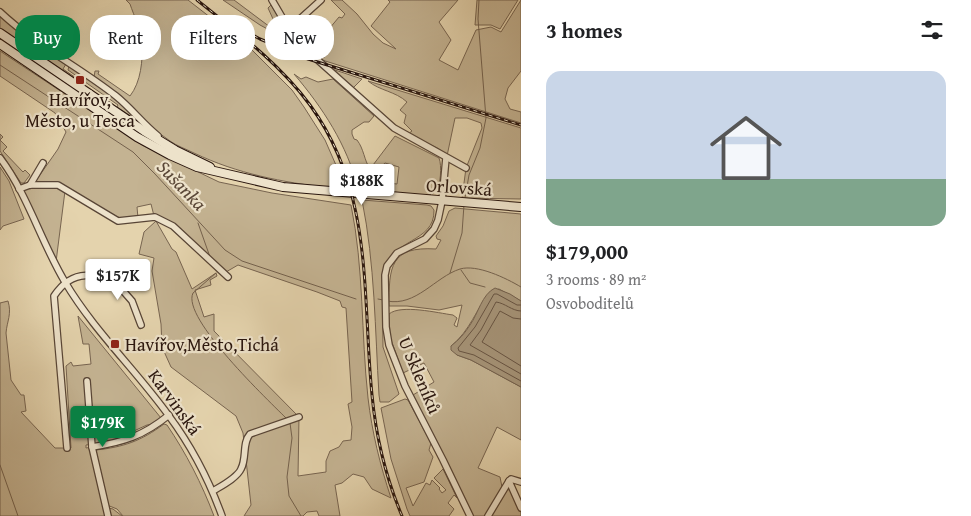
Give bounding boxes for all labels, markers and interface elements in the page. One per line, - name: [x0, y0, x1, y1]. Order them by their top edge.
- chip: Buy: [15, 15, 80, 60]
- chip: Rent: [90, 15, 161, 60]
- chip: Filters: [171, 15, 255, 60]
- chip: New: [265, 15, 334, 60]
- text: 3 homes: [546, 15, 622, 46]
- icon: filters: [918, 16, 946, 44]
- marker: Havířov, Město, u Tesca: [74, 74, 86, 86]
- place label: Havířov, Město, u Tesca: [25, 86, 135, 134]
- icon: home: [701, 103, 791, 193]
- water label: Sušanka: [151, 153, 213, 217]
- pin: $188K: [327, 164, 397, 206]
- text: $188K: [340, 168, 384, 192]
- street label: Orlovská: [425, 171, 493, 203]
- text: $179,000: [546, 236, 628, 267]
- pin: $157K: [83, 258, 153, 301]
- text: $157K: [96, 263, 140, 287]
- text: 3 rooms · 89 m²: [546, 267, 646, 291]
- text: Osvoboditelů: [546, 291, 634, 315]
- place label: Havířov,Město,Tichá: [125, 331, 279, 358]
- street label: U Skleníků: [392, 332, 448, 418]
- marker: Havířov,Město,Tichá: [109, 338, 121, 350]
- street label: Karvinská: [142, 364, 208, 441]
- pin: $179K: [68, 406, 138, 448]
- text: $179K: [81, 410, 125, 434]

